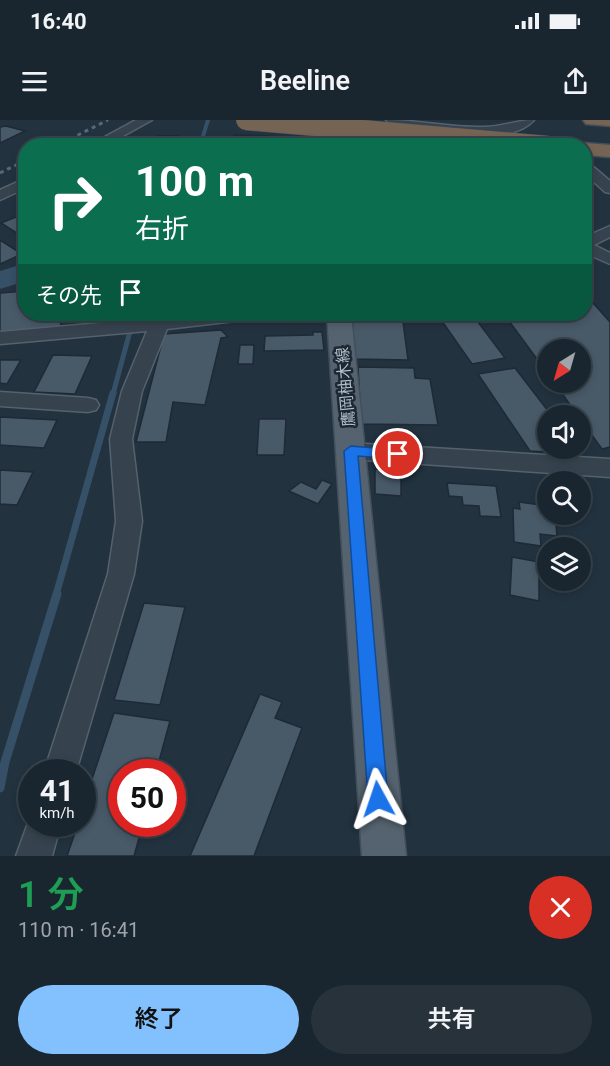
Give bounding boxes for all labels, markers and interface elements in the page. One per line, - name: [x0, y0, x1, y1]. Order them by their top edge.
- text: 16:40: [30, 9, 87, 34]
- icon: menu: [18, 65, 51, 98]
- text: Beeline: [260, 65, 350, 97]
- icon: share: [559, 65, 592, 98]
- text: 100 m: [135, 157, 254, 206]
- icon: right: [36, 162, 114, 240]
- text: 右折: [135, 213, 189, 245]
- icon: arrive: [114, 276, 147, 309]
- text: その先: [36, 283, 102, 308]
- north arrow: [537, 339, 591, 393]
- map controls: [537, 339, 591, 591]
- street label: 鷹岡柚木線: [333, 346, 358, 428]
- button: sound: [537, 405, 591, 459]
- pin: [372, 428, 423, 479]
- icon: arrive: [381, 437, 414, 470]
- button: search: [537, 471, 591, 525]
- button: layers: [537, 537, 591, 591]
- speed limit sign: 50: [108, 759, 186, 837]
- position arrow: [346, 767, 410, 831]
- text: 41: [40, 773, 74, 808]
- text: km/h: [39, 804, 75, 822]
- text: 1 分: [18, 874, 84, 916]
- button: close: [529, 876, 592, 939]
- text: 110 m · 16:41: [18, 918, 139, 942]
- button: 終了: [18, 985, 299, 1054]
- button: 共有: [311, 985, 592, 1054]

